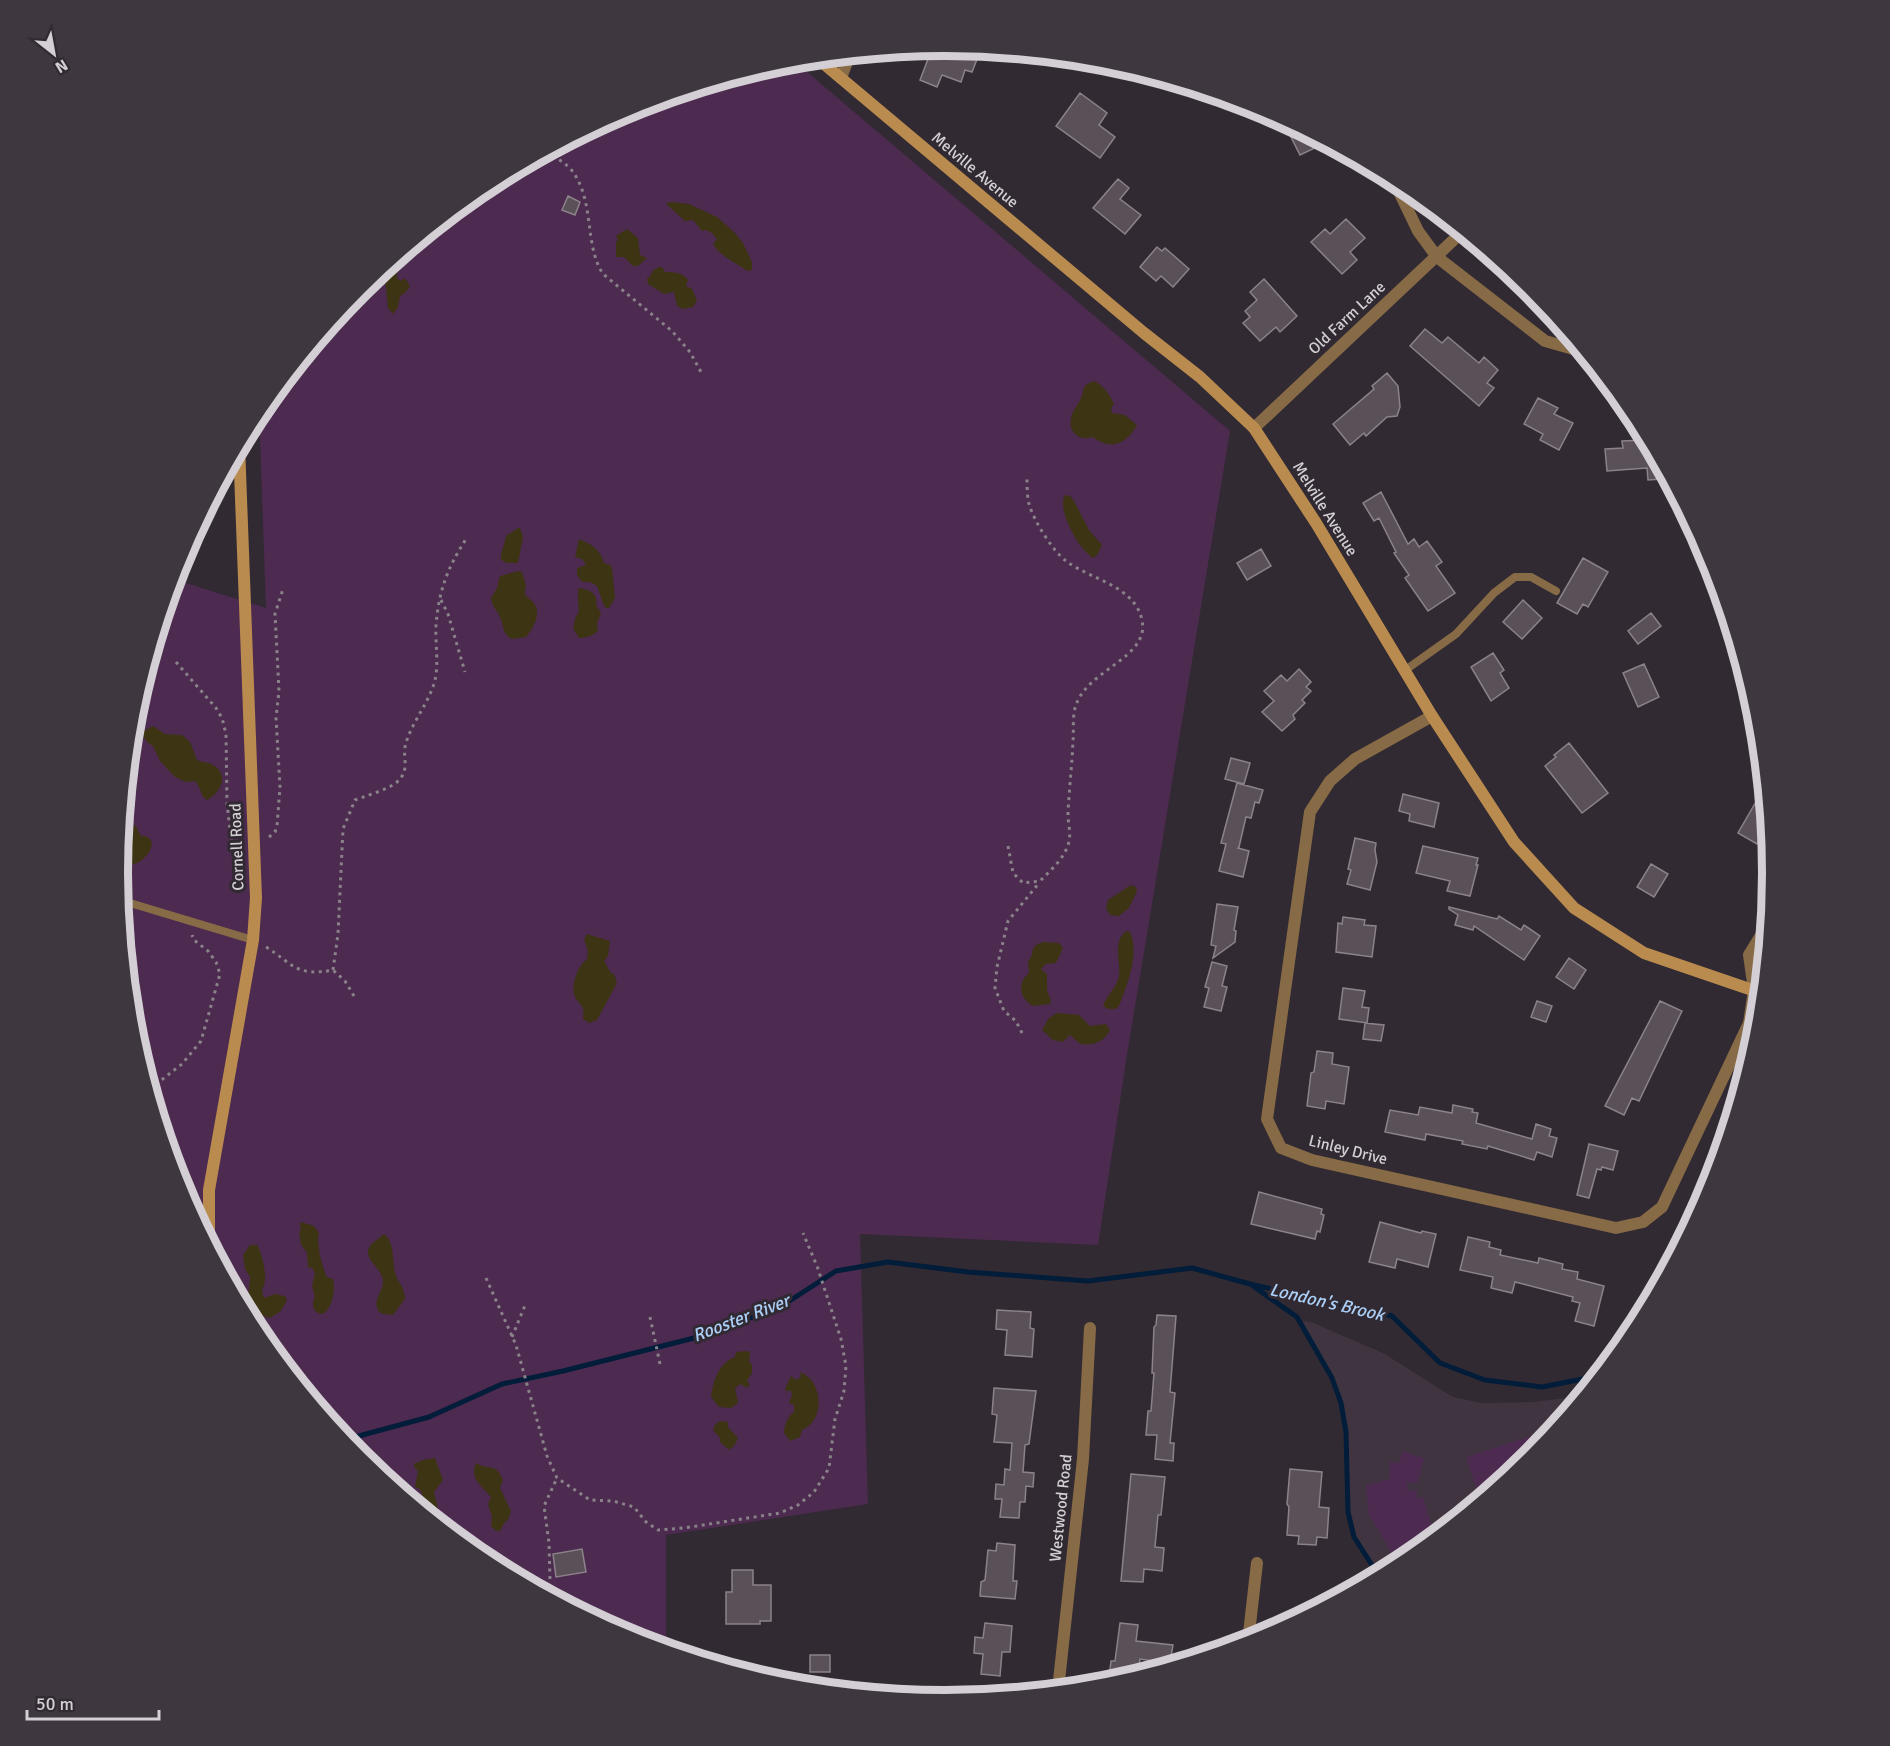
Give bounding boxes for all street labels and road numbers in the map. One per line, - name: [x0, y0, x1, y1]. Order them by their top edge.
- street label: Melville Avenue: [927, 128, 1023, 212]
- street label: Old Farm Lane: [1304, 277, 1390, 359]
- street label: Melville Avenue: [1288, 458, 1362, 560]
- street label: Cornell Road: [225, 803, 249, 891]
- street label: Linley Drive: [1307, 1131, 1389, 1169]
- street label: Westwood Road: [1045, 1453, 1077, 1563]

